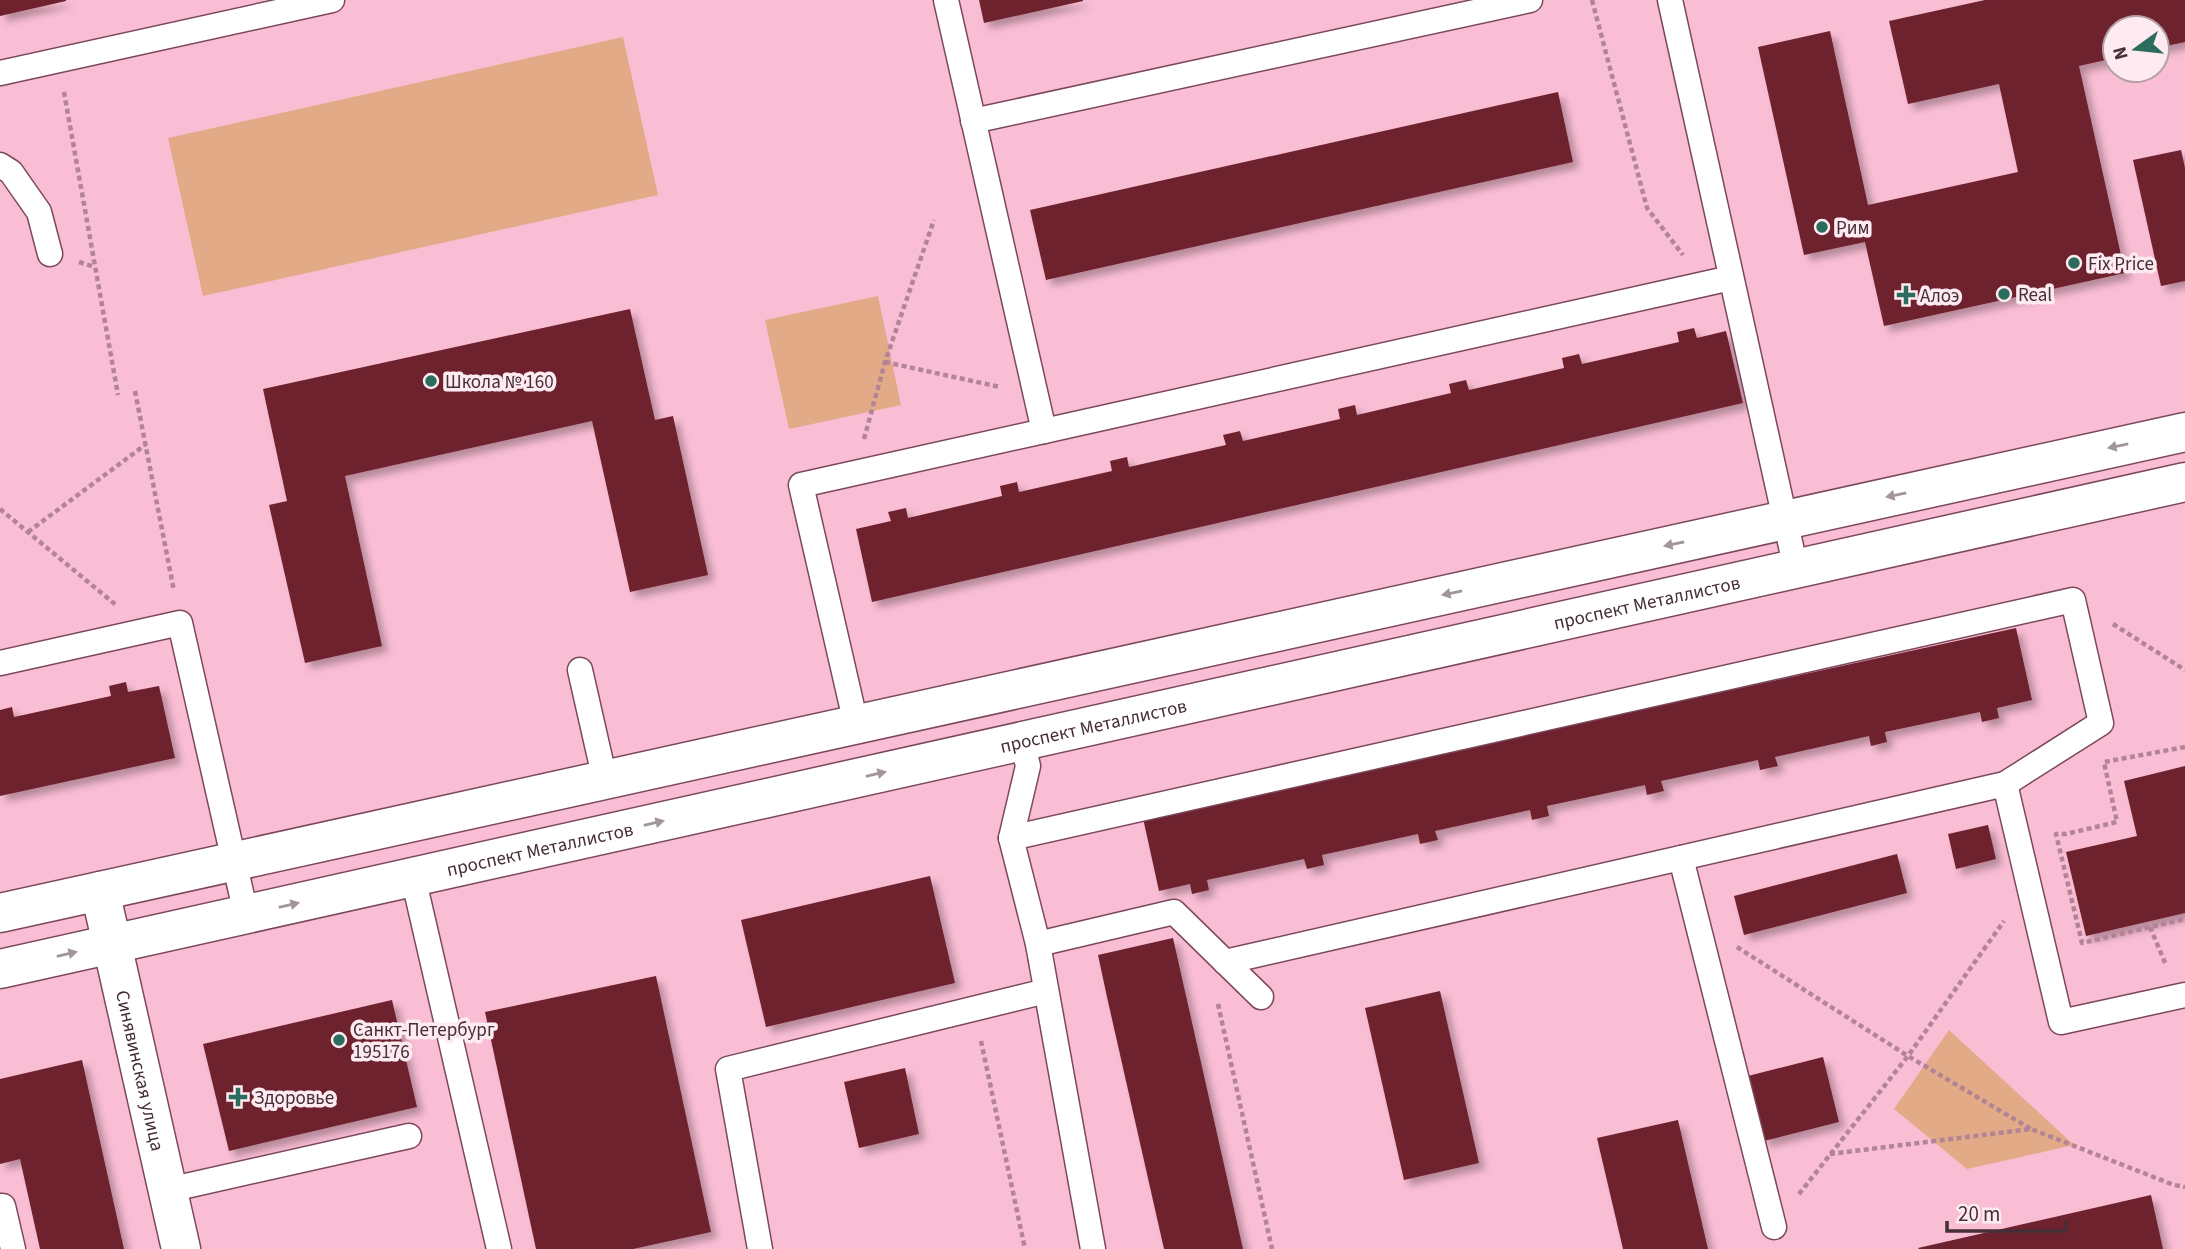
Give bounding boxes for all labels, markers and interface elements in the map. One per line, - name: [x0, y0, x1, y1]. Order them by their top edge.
- north arrow: [2101, 14, 2171, 84]
- text: N: [2106, 43, 2136, 63]
- place label: Рим: [1836, 215, 1870, 242]
- marker: Рим: [1814, 219, 1830, 235]
- place label: Fix Price: [2088, 251, 2154, 278]
- marker: Fix Price: [2066, 255, 2082, 271]
- place label: Real: [2018, 282, 2052, 309]
- place label: Алоэ: [1920, 283, 1959, 310]
- marker: Real: [1996, 286, 2012, 302]
- marker: Алоэ: [1898, 287, 1914, 303]
- place label: Школа № 160: [445, 369, 554, 396]
- marker: Школа № 160: [423, 373, 439, 389]
- one-way arrow: [2107, 441, 2129, 452]
- one-way arrow: [1885, 490, 1907, 501]
- one-way arrow: [1663, 539, 1685, 550]
- street label: проспект Металлистов: [1551, 570, 1743, 637]
- one-way arrow: [1441, 588, 1463, 599]
- street label: проспект Металлистов: [998, 693, 1189, 761]
- one-way arrow: [865, 768, 887, 779]
- street label: проспект Металлистов: [444, 816, 636, 884]
- one-way arrow: [643, 818, 665, 829]
- one-way arrow: [278, 899, 300, 910]
- one-way arrow: [56, 949, 78, 960]
- street label: Синявинская улица: [108, 988, 170, 1154]
- place label: Санкт-Петербург 195176: [353, 1017, 495, 1066]
- marker: Санкт-Петербург 195176: [331, 1032, 347, 1048]
- place label: Здоровье: [254, 1085, 334, 1112]
- marker: Здоровье: [228, 1087, 248, 1107]
- scale bar: [1947, 1190, 2066, 1234]
- text: 20 m: [1958, 1199, 2000, 1229]

